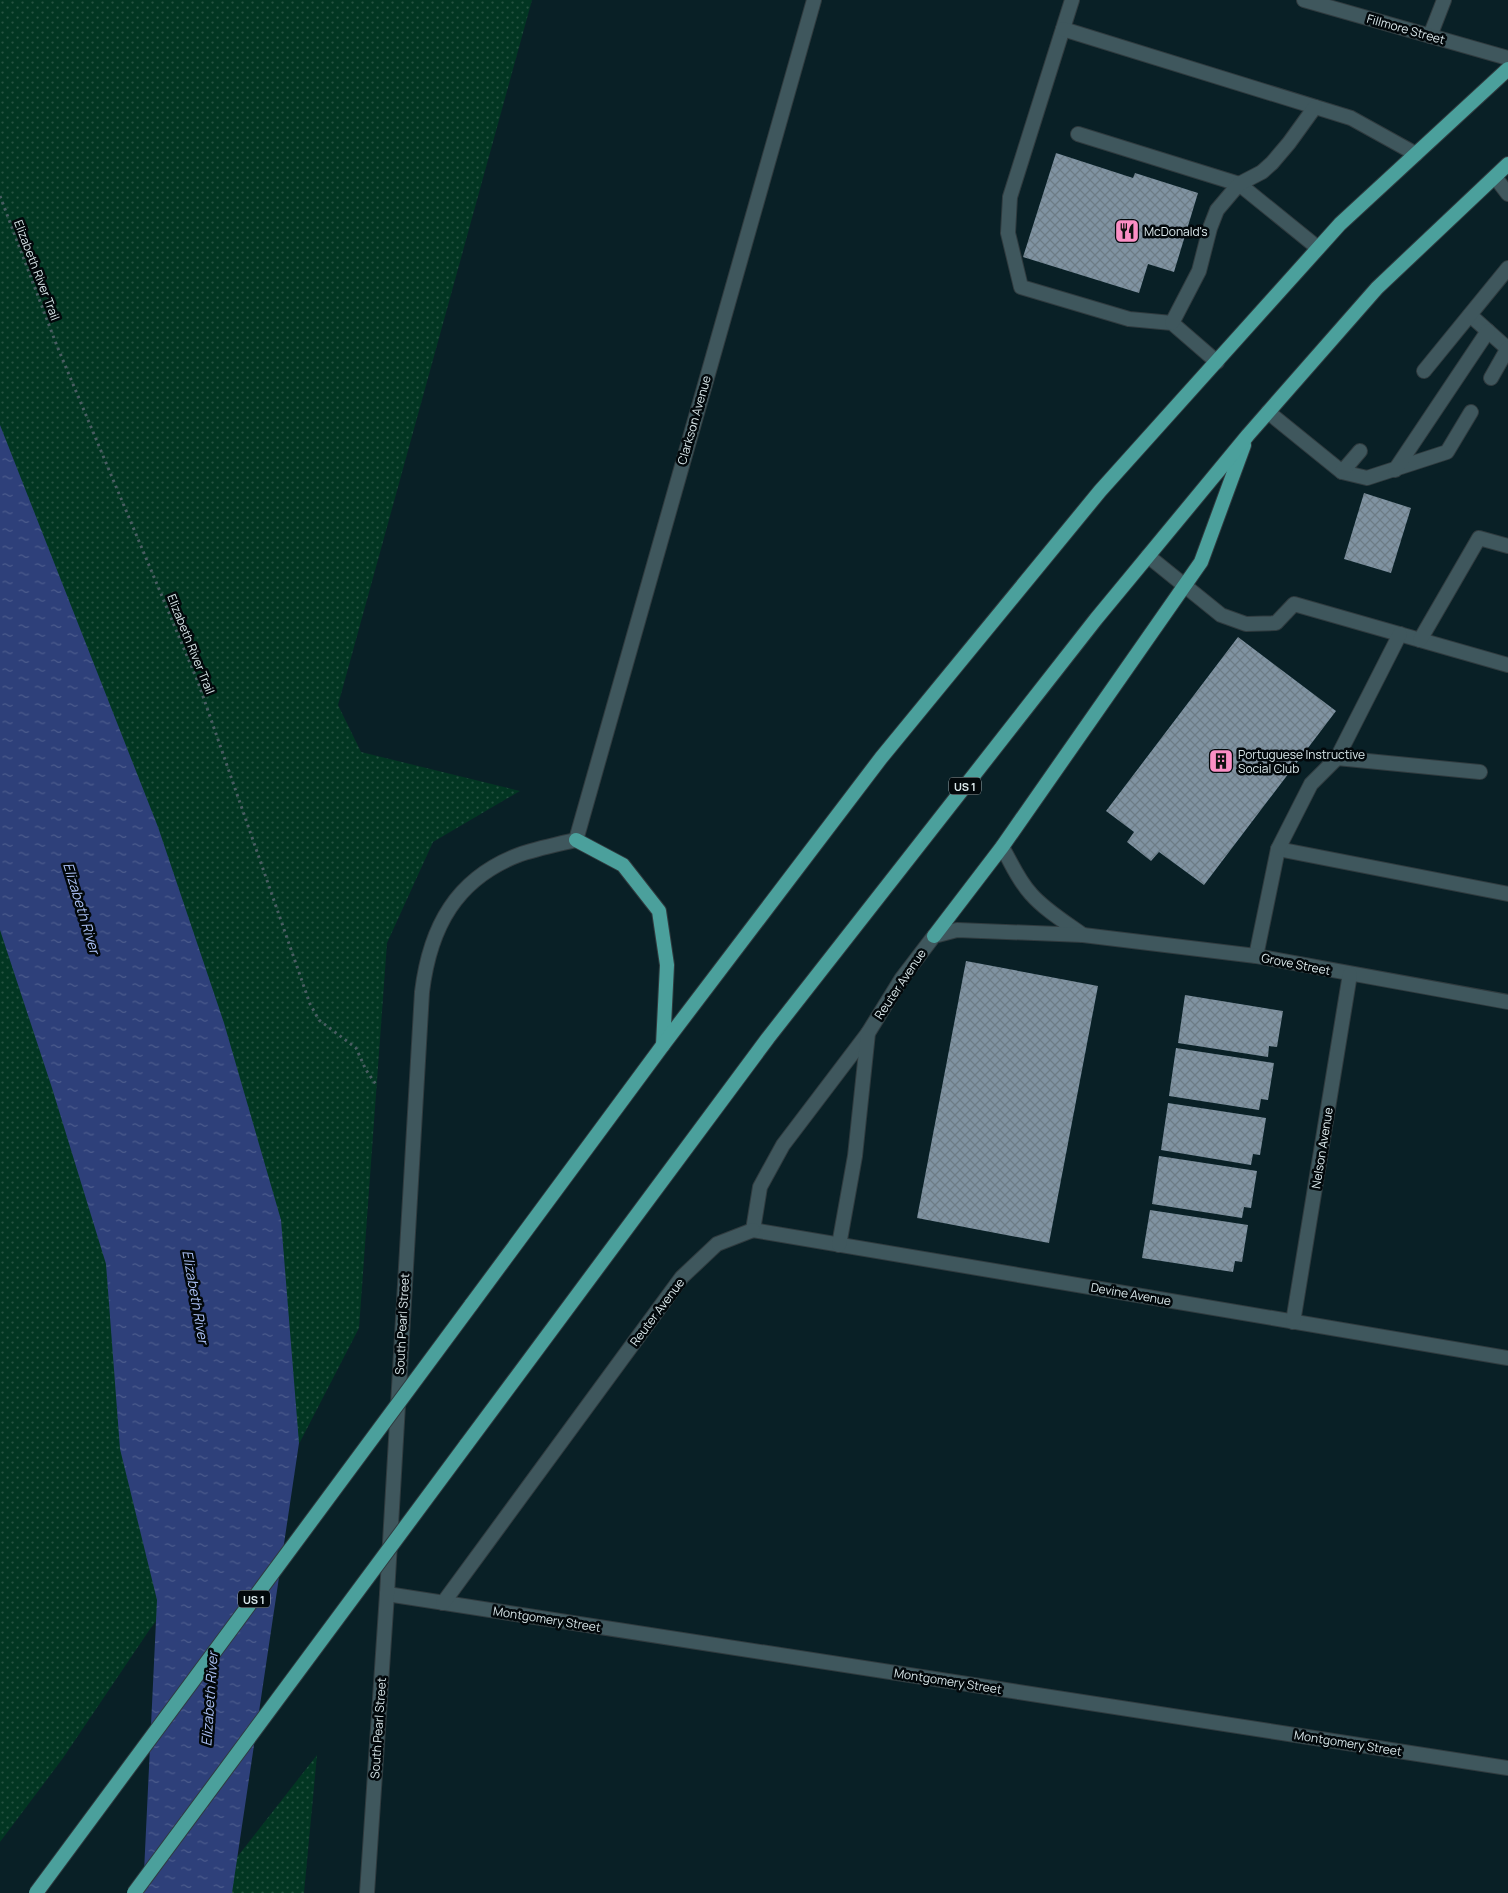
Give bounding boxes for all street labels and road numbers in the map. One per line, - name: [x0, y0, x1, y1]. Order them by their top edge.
- street label: Fillmore Street: [1365, 10, 1447, 48]
- street label: Elizabeth River Trail: [10, 217, 64, 323]
- street label: Clarkson Avenue: [673, 373, 715, 467]
- street label: Elizabeth River Trail: [163, 591, 219, 697]
- road number: US 1: [949, 778, 981, 794]
- street label: Reuter Avenue: [870, 946, 930, 1022]
- street label: Grove Street: [1260, 949, 1332, 979]
- street label: Nelson Avenue: [1307, 1106, 1337, 1190]
- street label: South Pearl Street: [391, 1273, 413, 1375]
- street label: Reuter Avenue: [626, 1274, 688, 1350]
- street label: Devine Avenue: [1089, 1279, 1173, 1309]
- road number: US 1: [238, 1590, 270, 1608]
- street label: Montgomery Street: [492, 1602, 602, 1636]
- street label: Montgomery Street: [893, 1664, 1003, 1698]
- street label: South Pearl Street: [366, 1677, 390, 1779]
- street label: Montgomery Street: [1293, 1726, 1403, 1760]

